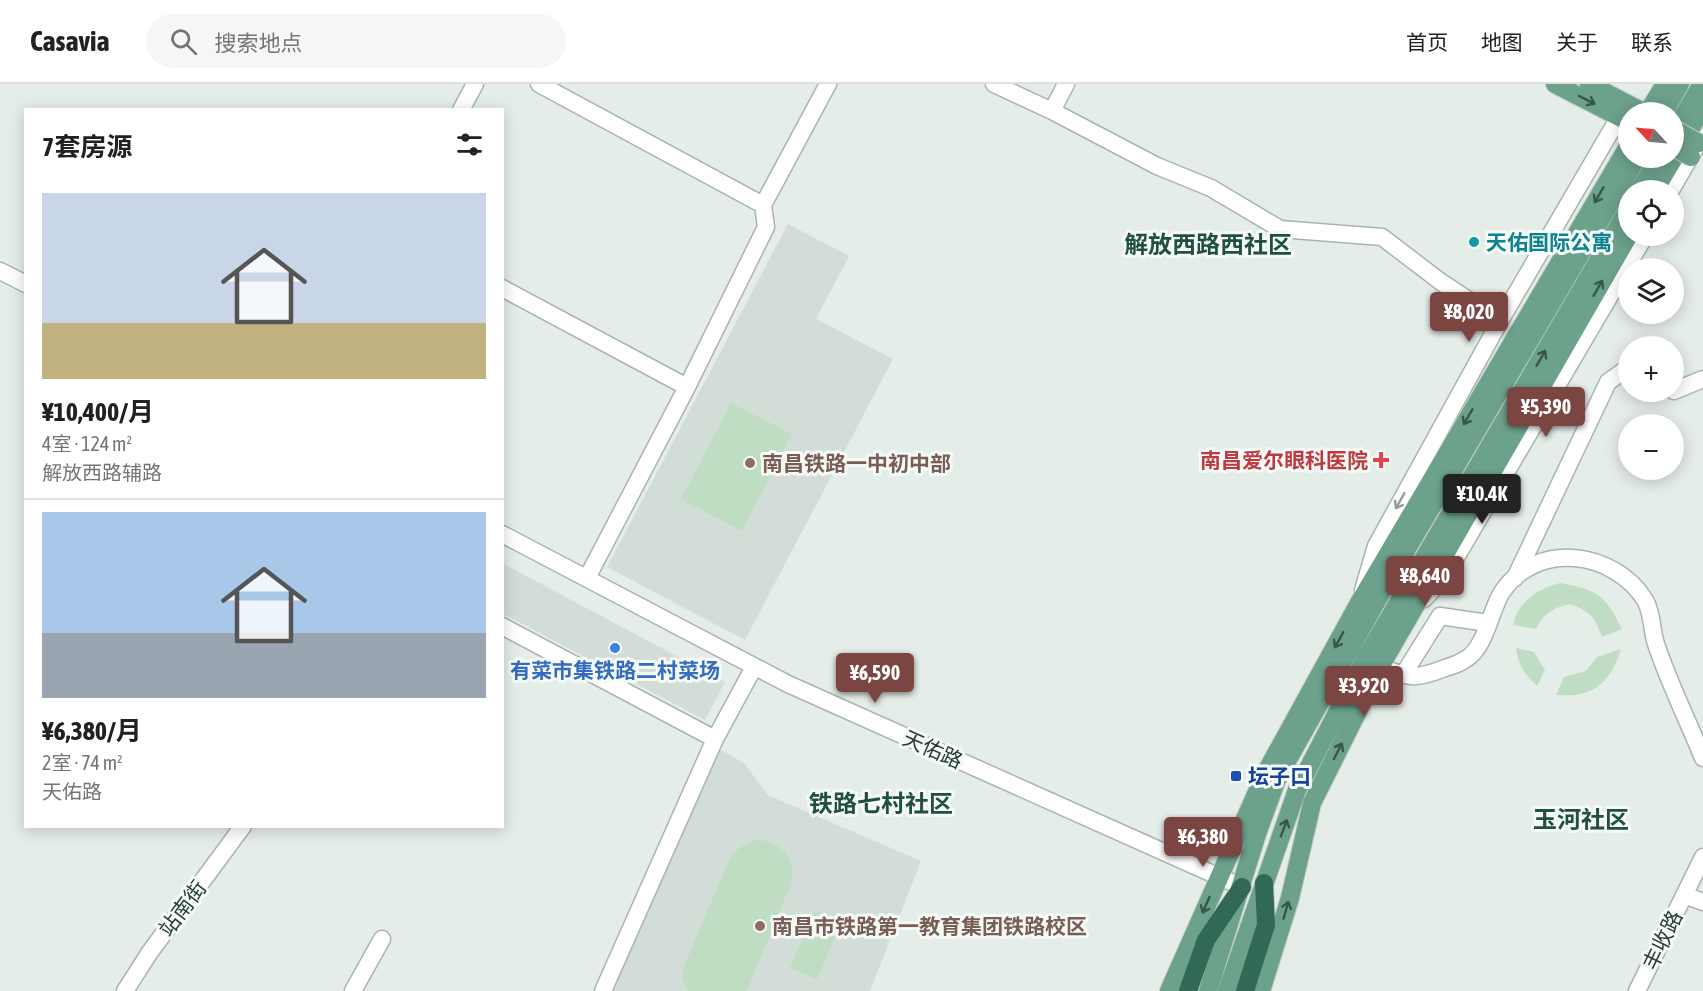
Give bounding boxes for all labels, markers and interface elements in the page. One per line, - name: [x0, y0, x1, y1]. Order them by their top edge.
- search box: [146, 14, 566, 68]
- text: Casavia: [30, 25, 110, 57]
- icon: search: [167, 25, 200, 58]
- text: 搜索地点: [215, 30, 303, 56]
- text: 首页: [1406, 30, 1448, 54]
- text: 地图: [1481, 30, 1523, 54]
- text: 关于: [1556, 30, 1598, 54]
- text: 联系: [1631, 30, 1673, 54]
- one-way arrow: [1578, 94, 1595, 106]
- north arrow: [1618, 102, 1684, 168]
- map controls: [1618, 102, 1684, 480]
- icon: filters: [453, 128, 486, 161]
- text: 7套房源: [42, 132, 132, 162]
- button: locate: [1618, 180, 1684, 246]
- one-way arrow: [1593, 186, 1605, 203]
- place label: 天佑国际公寓: [1486, 230, 1612, 254]
- district label: 解放西路西社区: [1124, 231, 1292, 258]
- icon: home: [210, 232, 318, 340]
- marker: 天佑国际公寓: [1467, 235, 1481, 249]
- button: layers: [1618, 258, 1684, 324]
- one-way arrow: [1592, 280, 1604, 297]
- pin: ¥8,020: [1420, 292, 1518, 343]
- text: ¥8,020: [1444, 300, 1494, 323]
- button: +: [1618, 336, 1684, 402]
- one-way arrow: [1536, 350, 1548, 367]
- pin: ¥5,390: [1497, 387, 1595, 438]
- text: ¥5,390: [1521, 395, 1571, 418]
- text: ¥10,400/月: [42, 397, 154, 427]
- one-way arrow: [1462, 408, 1474, 425]
- button: −: [1618, 414, 1684, 480]
- text: 4室 · 124 m²: [42, 432, 132, 455]
- place label: 南昌爱尔眼科医院: [1200, 448, 1368, 472]
- place label: 南昌铁路一中初中部: [762, 451, 951, 475]
- marker: 南昌爱尔眼科医院: [1372, 451, 1390, 469]
- marker: 南昌铁路一中初中部: [743, 456, 757, 470]
- text: 解放西路辅路: [42, 461, 162, 484]
- pin: ¥10.4K: [1433, 474, 1531, 525]
- text: ¥10.4K: [1457, 482, 1507, 505]
- one-way arrow: [1394, 492, 1406, 509]
- icon: home: [210, 551, 318, 659]
- pin: ¥8,640: [1376, 556, 1474, 607]
- text: ¥8,640: [1400, 564, 1450, 587]
- one-way arrow: [1333, 631, 1345, 648]
- marker: 有菜市集铁路二村菜场: [608, 641, 622, 655]
- pin: ¥6,590: [826, 653, 924, 704]
- place label: 有菜市集铁路二村菜场: [510, 658, 720, 682]
- text: ¥6,590: [850, 661, 900, 684]
- pin: ¥3,920: [1315, 666, 1413, 717]
- text: ¥3,920: [1339, 674, 1389, 697]
- text: ¥6,380/月: [42, 716, 142, 746]
- street label: 天佑路: [899, 725, 967, 773]
- one-way arrow: [1333, 742, 1344, 760]
- text: 2室 · 74 m²: [42, 751, 123, 774]
- place label: 坛子口: [1248, 764, 1311, 788]
- marker: 坛子口: [1229, 769, 1243, 783]
- text: 天佑路: [42, 780, 102, 803]
- district label: 铁路七村社区: [809, 790, 953, 817]
- district label: 玉河社区: [1533, 806, 1629, 833]
- pin: ¥6,380: [1154, 817, 1252, 868]
- one-way arrow: [1279, 819, 1290, 838]
- text: ¥6,380: [1178, 825, 1228, 848]
- street label: 站南街: [153, 876, 211, 940]
- one-way arrow: [1200, 895, 1212, 913]
- one-way arrow: [1281, 901, 1292, 920]
- street label: 丰收路: [1637, 906, 1687, 974]
- place label: 南昌市铁路第一教育集团铁路校区: [772, 914, 1087, 938]
- marker: 南昌市铁路第一教育集团铁路校区: [753, 919, 767, 933]

